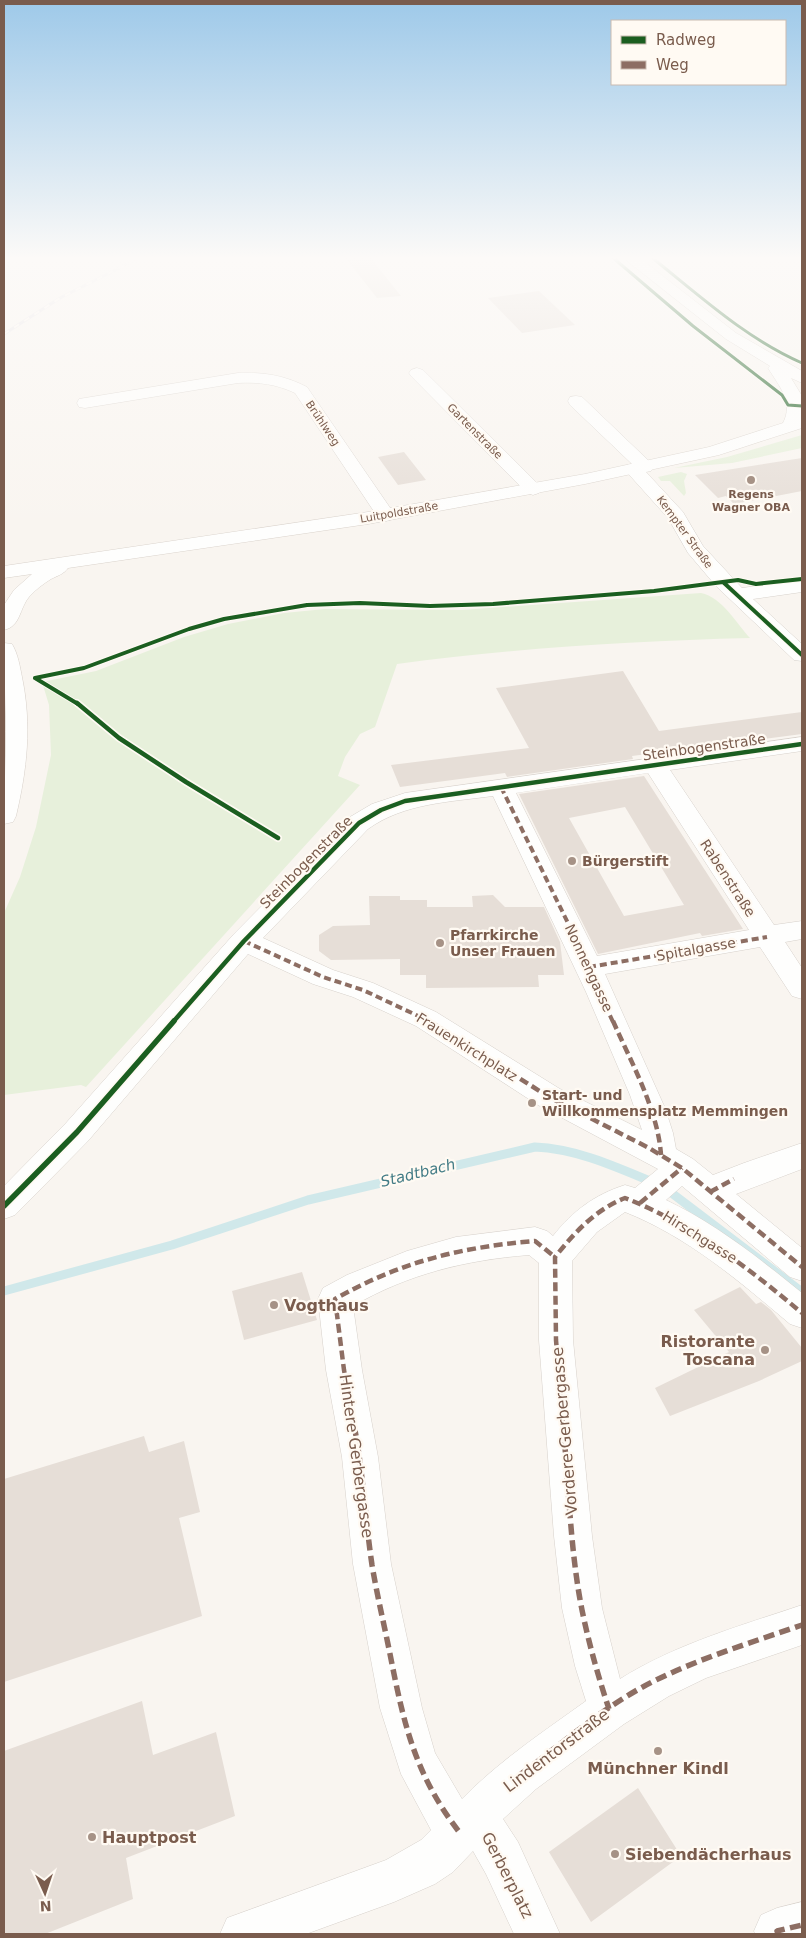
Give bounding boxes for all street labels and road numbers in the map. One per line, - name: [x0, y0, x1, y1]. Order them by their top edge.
- street label: Brühlweg: [303, 398, 342, 448]
- street label: Gartenstraße: [444, 401, 505, 462]
- street label: Kempter Straße: [654, 493, 715, 571]
- street label: Luitpoldstraße: [359, 499, 439, 526]
- street label: Steinbogenstraße: [641, 730, 767, 764]
- street label: Steinbogenstraße: [256, 812, 356, 912]
- street label: Rabenstraße: [697, 836, 759, 920]
- street label: Nonnengasse: [562, 922, 616, 1014]
- street label: Spitalgasse: [655, 934, 737, 964]
- street label: Frauenkirchplatz: [414, 1009, 520, 1085]
- street label: Hirschgasse: [660, 1208, 740, 1266]
- street label: Vordere Gerbergasse: [548, 1346, 581, 1516]
- street label: Hintere Gerbergasse: [336, 1373, 377, 1539]
- street label: Lindentorstraße: [500, 1705, 613, 1796]
- street label: Gerberplatz: [478, 1829, 537, 1922]

